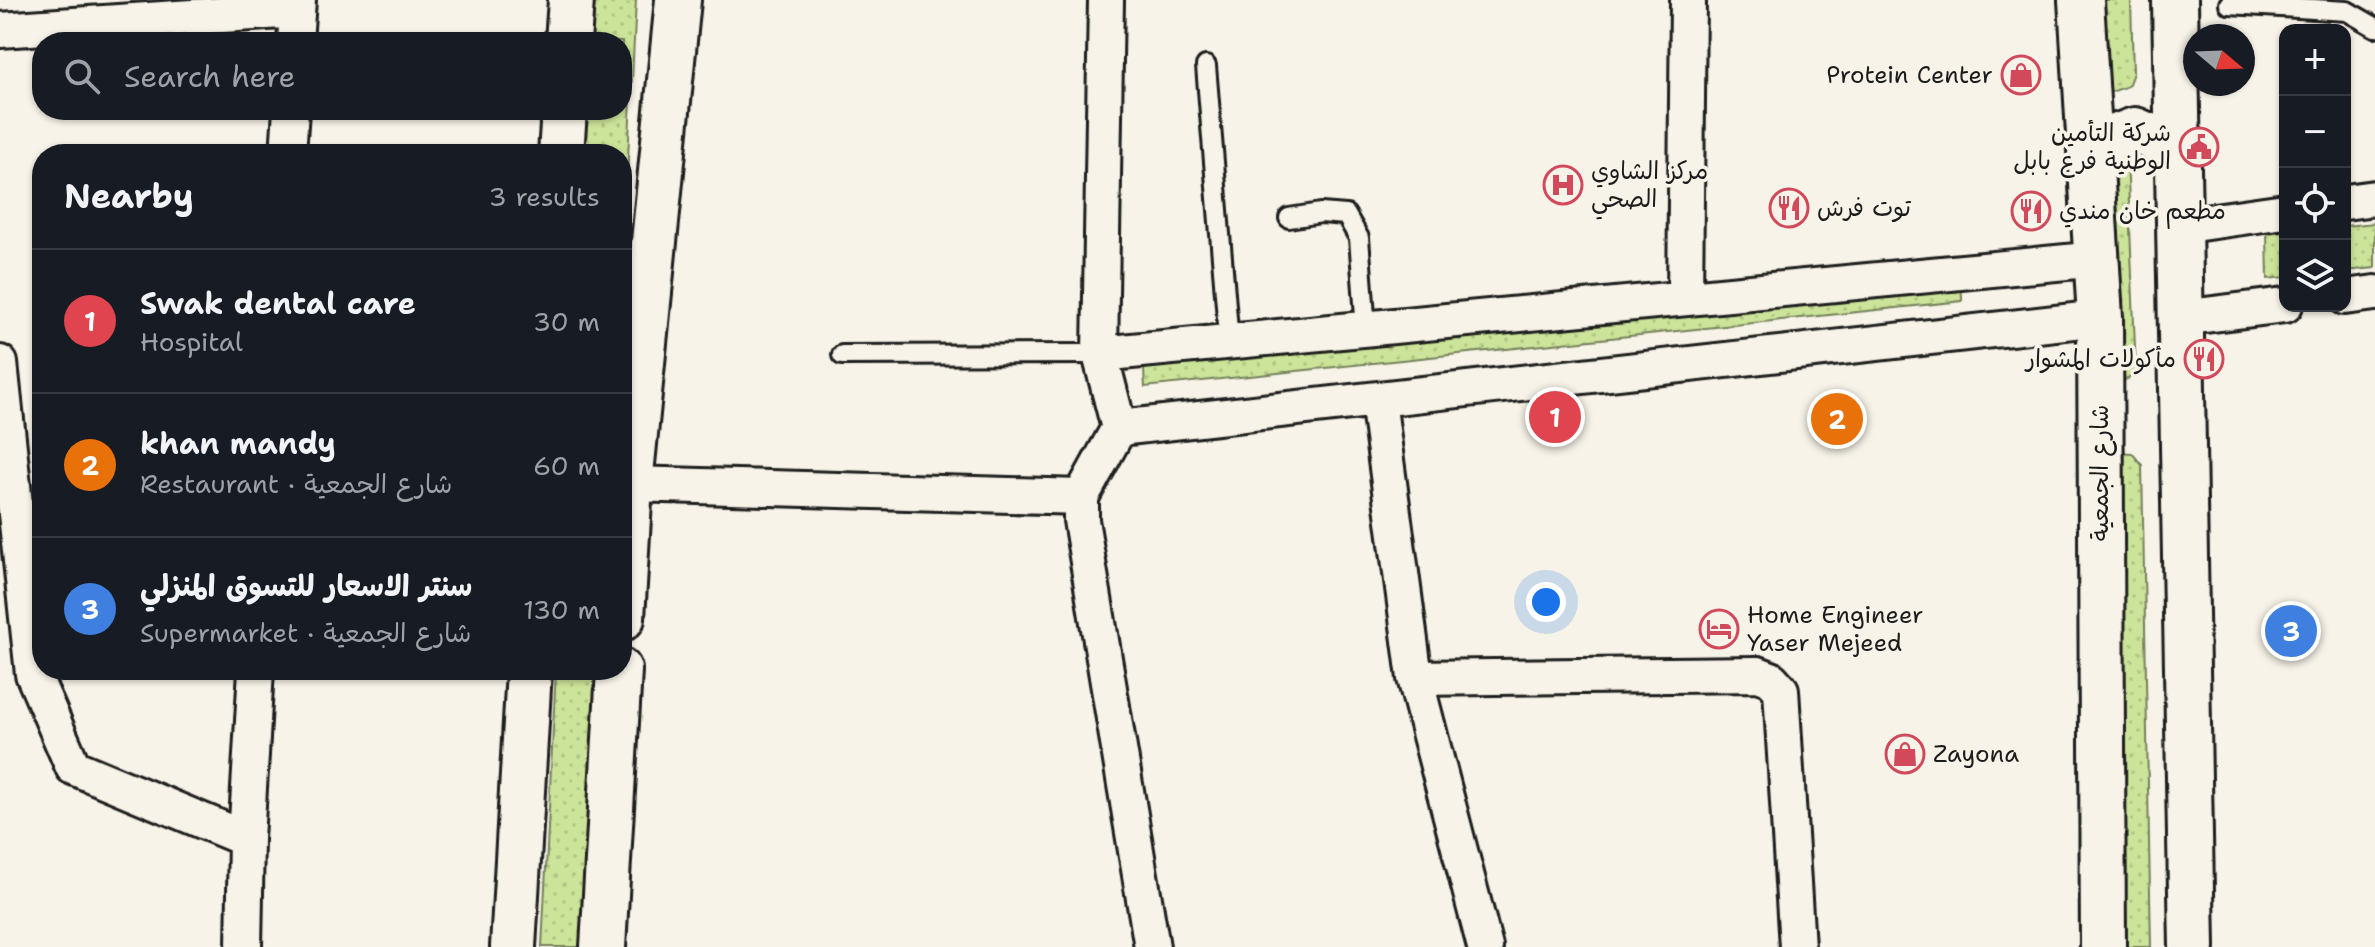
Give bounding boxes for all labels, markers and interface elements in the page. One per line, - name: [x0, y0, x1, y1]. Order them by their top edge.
- north arrow: [2183, 24, 2255, 96]
- map controls: [2279, 24, 2351, 312]
- button: +: [2279, 24, 2351, 96]
- search box: [32, 32, 632, 120]
- icon: search: [60, 54, 104, 98]
- shop icon: Protein Center: [2000, 54, 2042, 96]
- text: Search here: [124, 56, 295, 97]
- place label: Protein Center: [1826, 59, 1993, 91]
- button: −: [2279, 96, 2351, 168]
- place label: شركة التأمين الوطنية فرع بابل: [2013, 117, 2171, 178]
- public building icon: شركة التأمين الوطنية فرع بابل: [2178, 126, 2220, 168]
- place label: مركز الشاوي الصحي: [1591, 155, 1708, 220]
- hospital icon: مركز الشاوي الصحي: [1542, 164, 1584, 206]
- button: locate: [2279, 168, 2351, 240]
- text: Nearby: [64, 173, 194, 219]
- text: 3 results: [488, 179, 600, 214]
- restaurant icon: توت فرش: [1768, 187, 1810, 229]
- restaurant icon: مطعم خان مندي: [2010, 190, 2052, 232]
- place label: توت فرش: [1817, 192, 1912, 224]
- place label: مطعم خان مندي: [2059, 195, 2226, 229]
- button: layers: [2279, 240, 2351, 312]
- text: Swak dental care: [140, 283, 416, 324]
- text: 1: [84, 304, 96, 339]
- text: 30 m: [533, 304, 600, 339]
- text: Hospital: [140, 324, 243, 359]
- restaurant icon: مأكولات المشوار: [2183, 338, 2225, 380]
- place label: مأكولات المشوار: [2024, 343, 2176, 375]
- pin: 1: [1529, 387, 1581, 447]
- pin: 2: [1811, 389, 1863, 449]
- street label: شارع الجمعية: [2084, 405, 2117, 541]
- text: khan mandy: [140, 423, 336, 464]
- text: 2: [81, 448, 99, 483]
- text: 60 m: [533, 448, 600, 483]
- text: Restaurant · شارع الجمعية: [140, 466, 452, 501]
- text: سنتر الاسعار للتسوق المنزلي: [140, 565, 473, 606]
- your location: [1526, 582, 1566, 622]
- text: 3: [81, 592, 99, 627]
- text: 130 m: [523, 592, 600, 627]
- place label: Home Engineer Yaser Mejeed: [1747, 599, 1923, 659]
- pin: 3: [2265, 601, 2317, 661]
- hotel icon: Home Engineer Yaser Mejeed: [1698, 608, 1740, 650]
- text: Supermarket · شارع الجمعية: [140, 615, 472, 650]
- shop icon: Zayona: [1884, 733, 1926, 775]
- place label: Zayona: [1933, 738, 2019, 770]

